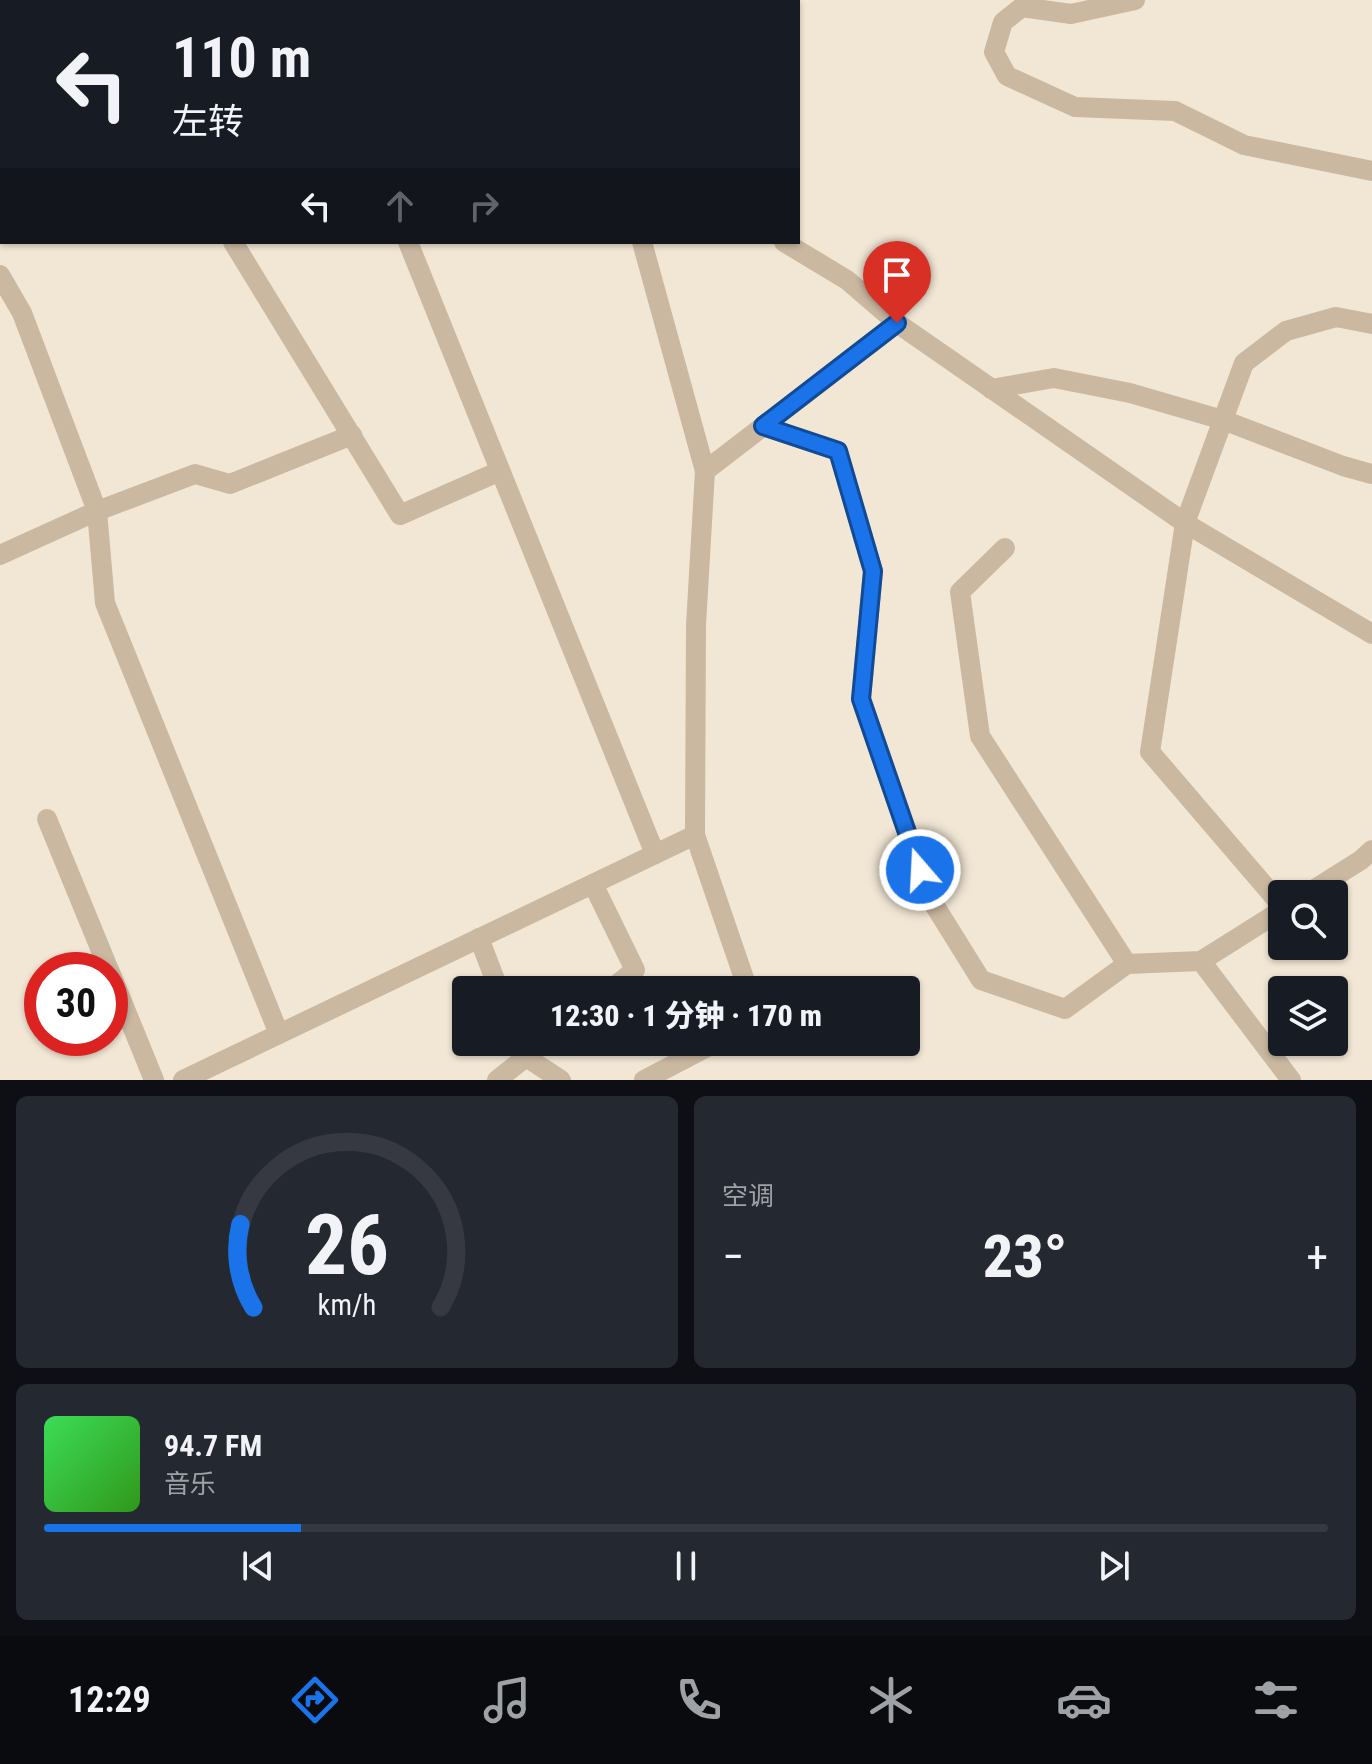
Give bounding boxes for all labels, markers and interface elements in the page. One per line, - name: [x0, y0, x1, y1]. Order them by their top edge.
- text: 110 m: [172, 25, 311, 91]
- icon: left: [40, 32, 144, 136]
- text: 左转: [172, 101, 244, 143]
- icon: left: [294, 184, 338, 228]
- icon: ahead: [378, 184, 422, 228]
- icon: right: [462, 184, 506, 228]
- pin: [863, 241, 931, 323]
- icon: arrive: [875, 253, 919, 297]
- position arrow: [878, 828, 962, 912]
- map controls: [1268, 880, 1348, 1056]
- button: search: [1268, 880, 1348, 960]
- speed limit sign: 30: [24, 952, 128, 1056]
- button: layers: [1268, 976, 1348, 1056]
- text: 12:30 · 1 分钟 · 170 m: [550, 998, 822, 1033]
- text: 空调: [722, 1181, 774, 1211]
- text: 26: [305, 1197, 389, 1294]
- text: 23°: [983, 1221, 1067, 1292]
- text: −: [722, 1231, 744, 1283]
- text: +: [1306, 1231, 1328, 1283]
- text: km/h: [318, 1288, 376, 1322]
- text: 94.7 FM: [164, 1428, 262, 1463]
- text: 音乐: [164, 1469, 216, 1499]
- icon: previous: [236, 1544, 280, 1588]
- icon: pause: [664, 1544, 708, 1588]
- icon: next: [1092, 1544, 1136, 1588]
- icon: directions: [287, 1672, 343, 1728]
- icon: music: [479, 1672, 535, 1728]
- icon: phone: [671, 1672, 727, 1728]
- icon: climate: [863, 1672, 919, 1728]
- icon: car: [1056, 1672, 1112, 1728]
- icon: filters: [1248, 1672, 1304, 1728]
- text: 12:29: [68, 1679, 151, 1721]

